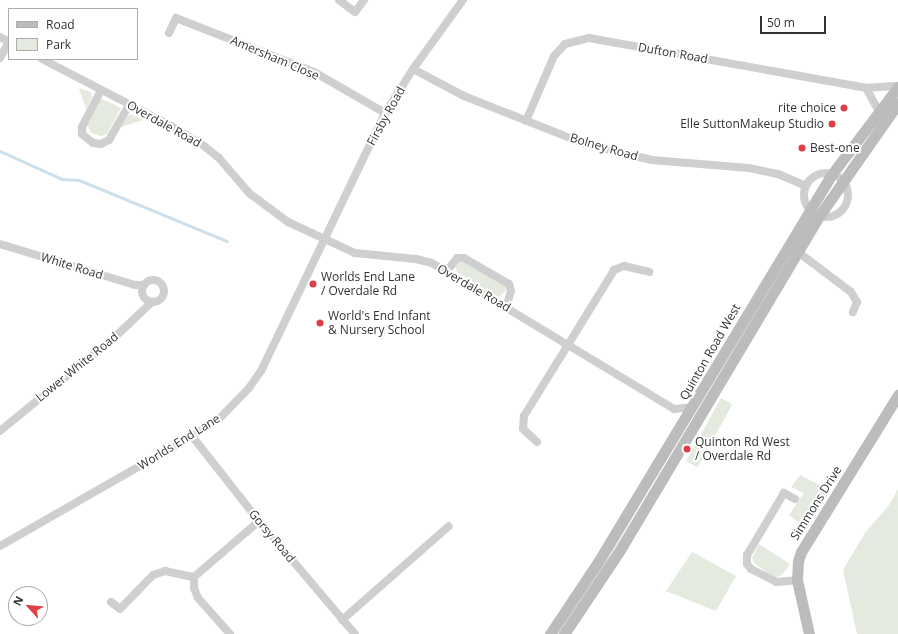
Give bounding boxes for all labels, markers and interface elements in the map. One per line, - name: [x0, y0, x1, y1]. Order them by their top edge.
- legend: [8, 8, 138, 60]
- scale bar: [762, 8, 828, 34]
- text: 50 m: [767, 14, 795, 31]
- text: Road: [46, 16, 75, 33]
- street label: Amersham Close: [229, 33, 321, 83]
- text: Park: [46, 36, 71, 53]
- street label: Dufton Road: [637, 40, 709, 66]
- street label: Firsby Road: [364, 84, 408, 148]
- street label: Overdale Road: [124, 98, 204, 150]
- place label: rite choice: [778, 101, 836, 115]
- marker: rite choice: [839, 103, 849, 113]
- place label: Elle SuttonMakeup Studio: [680, 117, 824, 131]
- marker: Elle SuttonMakeup Studio: [827, 119, 837, 129]
- street label: Bolney Road: [568, 130, 640, 164]
- place label: Best-one: [810, 141, 860, 155]
- marker: Best-one: [797, 143, 807, 153]
- street label: White Road: [39, 250, 105, 282]
- street label: Overdale Road: [435, 261, 513, 315]
- place label: Worlds End Lane / Overdale Rd: [321, 270, 415, 298]
- marker: Worlds End Lane / Overdale Rd: [308, 279, 318, 289]
- street label: Quinton Road West: [677, 301, 743, 403]
- place label: World's End Infant & Nursery School: [328, 309, 431, 337]
- marker: World's End Infant & Nursery School: [315, 318, 325, 328]
- street label: Lower White Road: [33, 329, 121, 405]
- street label: Worlds End Lane: [135, 411, 223, 473]
- place label: Quinton Rd West / Overdale Rd: [695, 435, 790, 463]
- marker: Quinton Rd West / Overdale Rd: [682, 444, 692, 454]
- street label: Simmons Drive: [787, 463, 845, 543]
- street label: Gorsy Road: [246, 507, 298, 565]
- north arrow: [8, 586, 48, 626]
- text: N: [9, 593, 26, 608]

